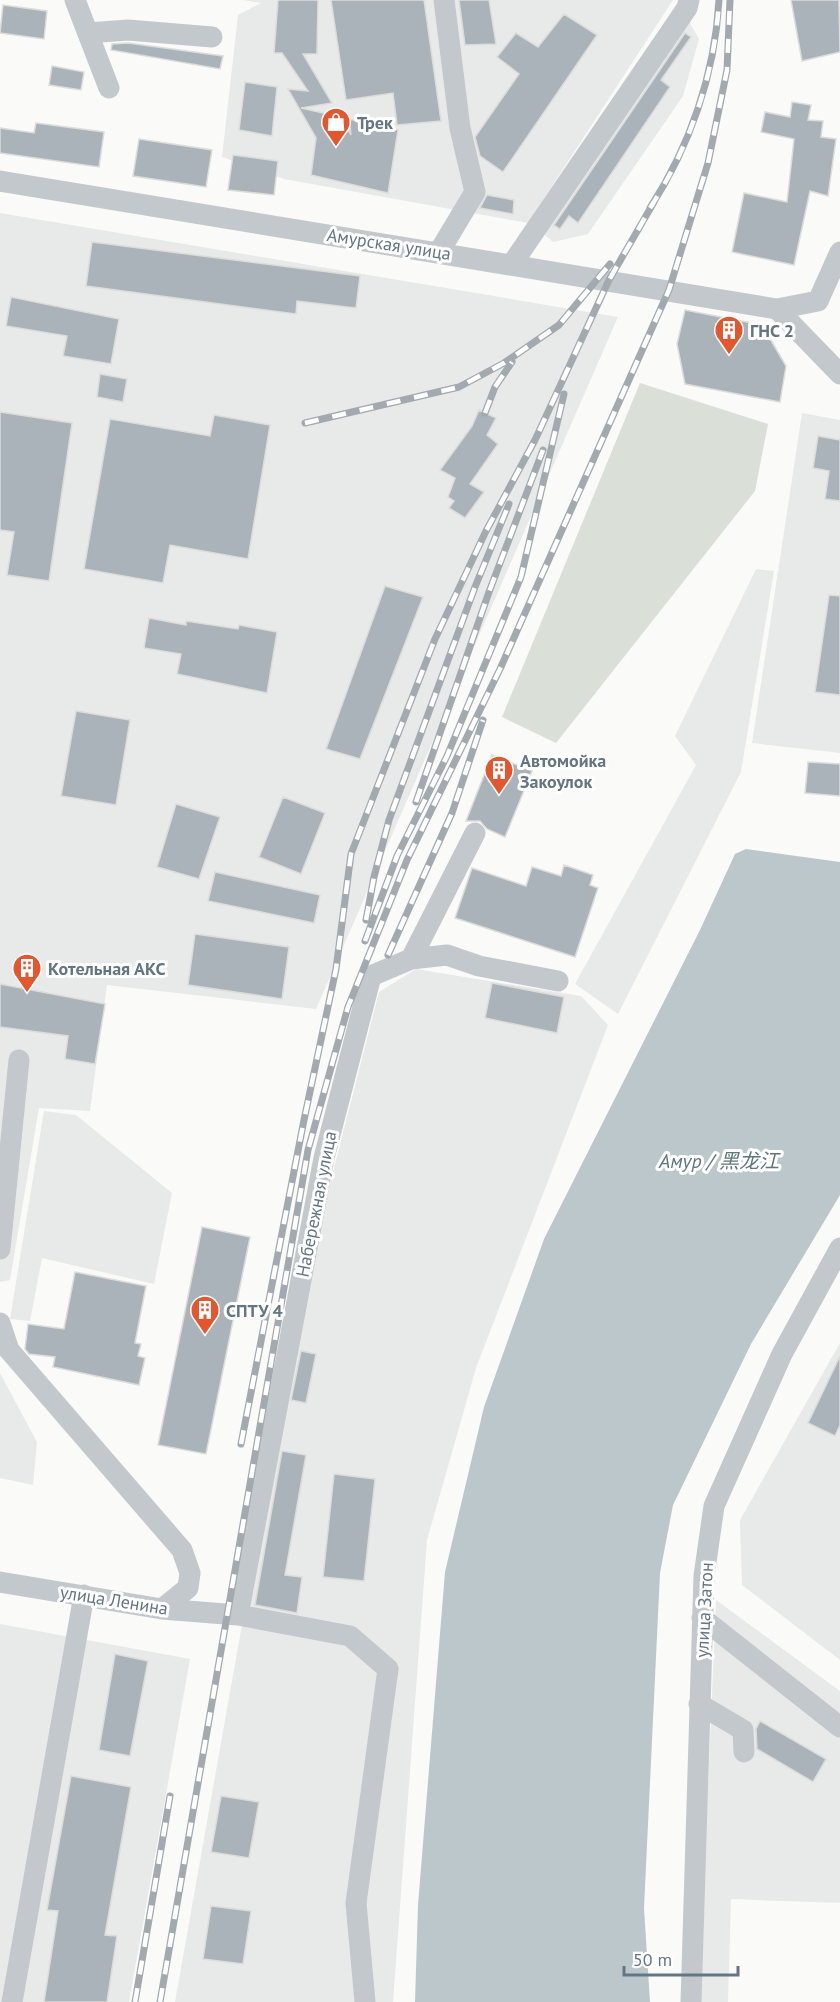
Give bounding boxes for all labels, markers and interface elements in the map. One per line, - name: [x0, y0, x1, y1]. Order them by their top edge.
- shop icon: Трек: [320, 106, 352, 148]
- place label: Трек: [357, 111, 393, 134]
- street label: Амурская улица: [325, 223, 453, 265]
- building icon: ГНС 2: [713, 314, 745, 356]
- place label: ГНС 2: [750, 319, 794, 342]
- place label: Автомойка Закоулок: [520, 749, 606, 793]
- building icon: Автомойка Закоулок: [483, 754, 515, 796]
- building icon: Котельная АКС: [11, 952, 43, 994]
- place label: Котельная АКС: [48, 957, 166, 980]
- street label: Набережная улица: [291, 1129, 341, 1279]
- water label: Амур / 黑龙江: [658, 1148, 781, 1174]
- building icon: СПТУ 4: [189, 1294, 221, 1336]
- place label: СПТУ 4: [226, 1299, 283, 1322]
- street label: улица Затон: [690, 1562, 718, 1658]
- street label: улица Ленина: [58, 1580, 170, 1620]
- scale bar: [624, 1939, 738, 1977]
- text: 50 m: [633, 1948, 672, 1971]

